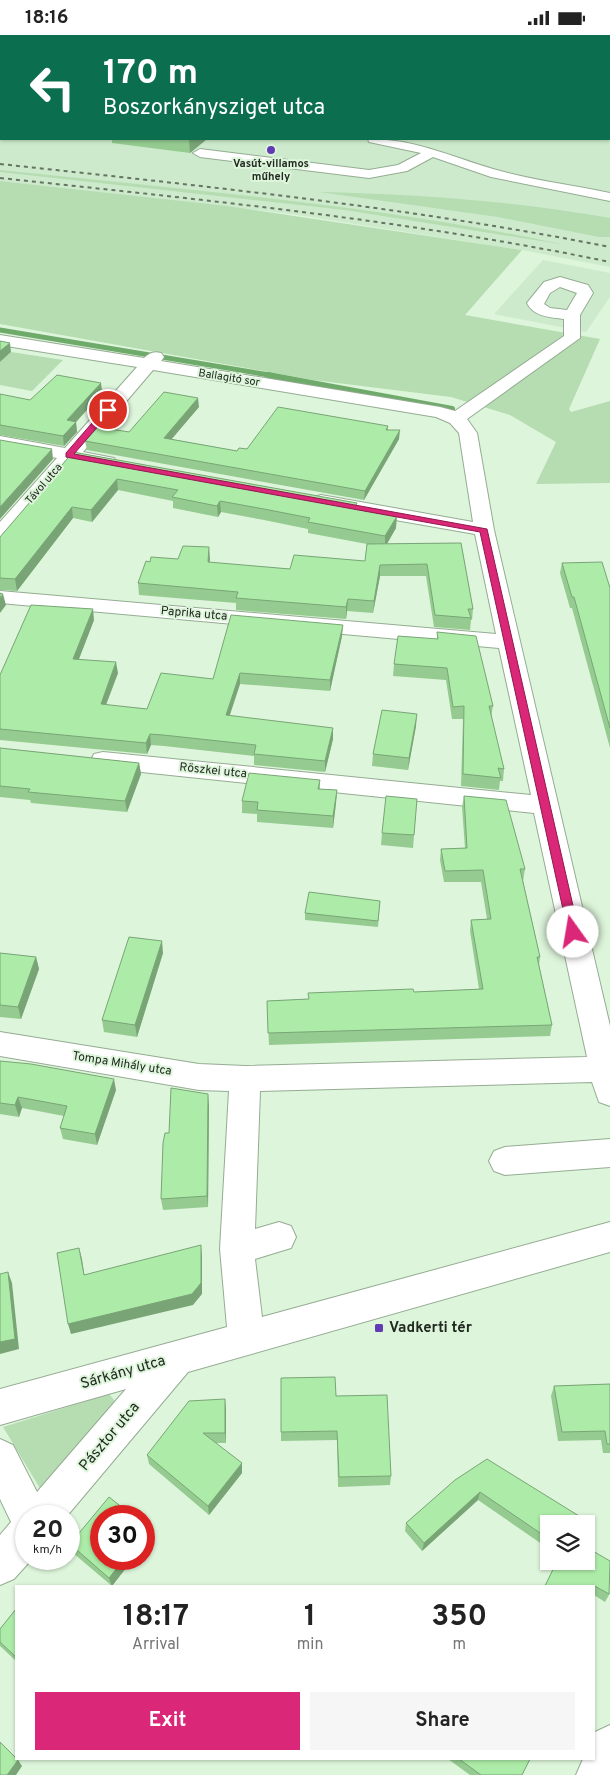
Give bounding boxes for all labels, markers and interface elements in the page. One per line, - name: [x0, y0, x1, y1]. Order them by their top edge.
- text: 18:16: [25, 6, 68, 30]
- text: 170 m: [103, 52, 198, 96]
- icon: left: [20, 55, 85, 120]
- text: Boszorkánysziget utca: [103, 95, 325, 122]
- marker: Vasút-villamos műhely: [265, 144, 277, 156]
- place label: Vasút-villamos műhely: [233, 157, 309, 184]
- street label: Ballagitó sor: [197, 366, 261, 390]
- pin: [87, 389, 129, 431]
- icon: arrive: [94, 396, 122, 424]
- street label: Távol utca: [22, 460, 66, 507]
- street label: Paprika utca: [160, 603, 228, 625]
- street label: Röszkei utca: [178, 759, 248, 783]
- position arrow: [546, 905, 598, 957]
- street label: Tompa Mihály utca: [71, 1048, 173, 1080]
- place label: Vadkerti tér: [389, 1319, 473, 1338]
- marker: Vadkerti tér: [373, 1322, 385, 1334]
- street label: Sárkány utca: [78, 1352, 168, 1394]
- street label: Pásztor utca: [76, 1399, 144, 1475]
- speed limit sign: 30: [90, 1505, 155, 1570]
- text: 20: [32, 1515, 63, 1547]
- map controls: [540, 1515, 595, 1570]
- button: layers: [540, 1515, 595, 1570]
- text: km/h: [33, 1542, 62, 1558]
- text: 18:17: [123, 1599, 189, 1636]
- text: 1: [304, 1599, 316, 1636]
- text: 350: [431, 1599, 487, 1636]
- text: Arrival: [132, 1635, 180, 1655]
- text: min: [297, 1635, 323, 1655]
- text: m: [452, 1635, 466, 1655]
- button: Exit: [35, 1692, 300, 1750]
- button: Share: [310, 1692, 575, 1750]

